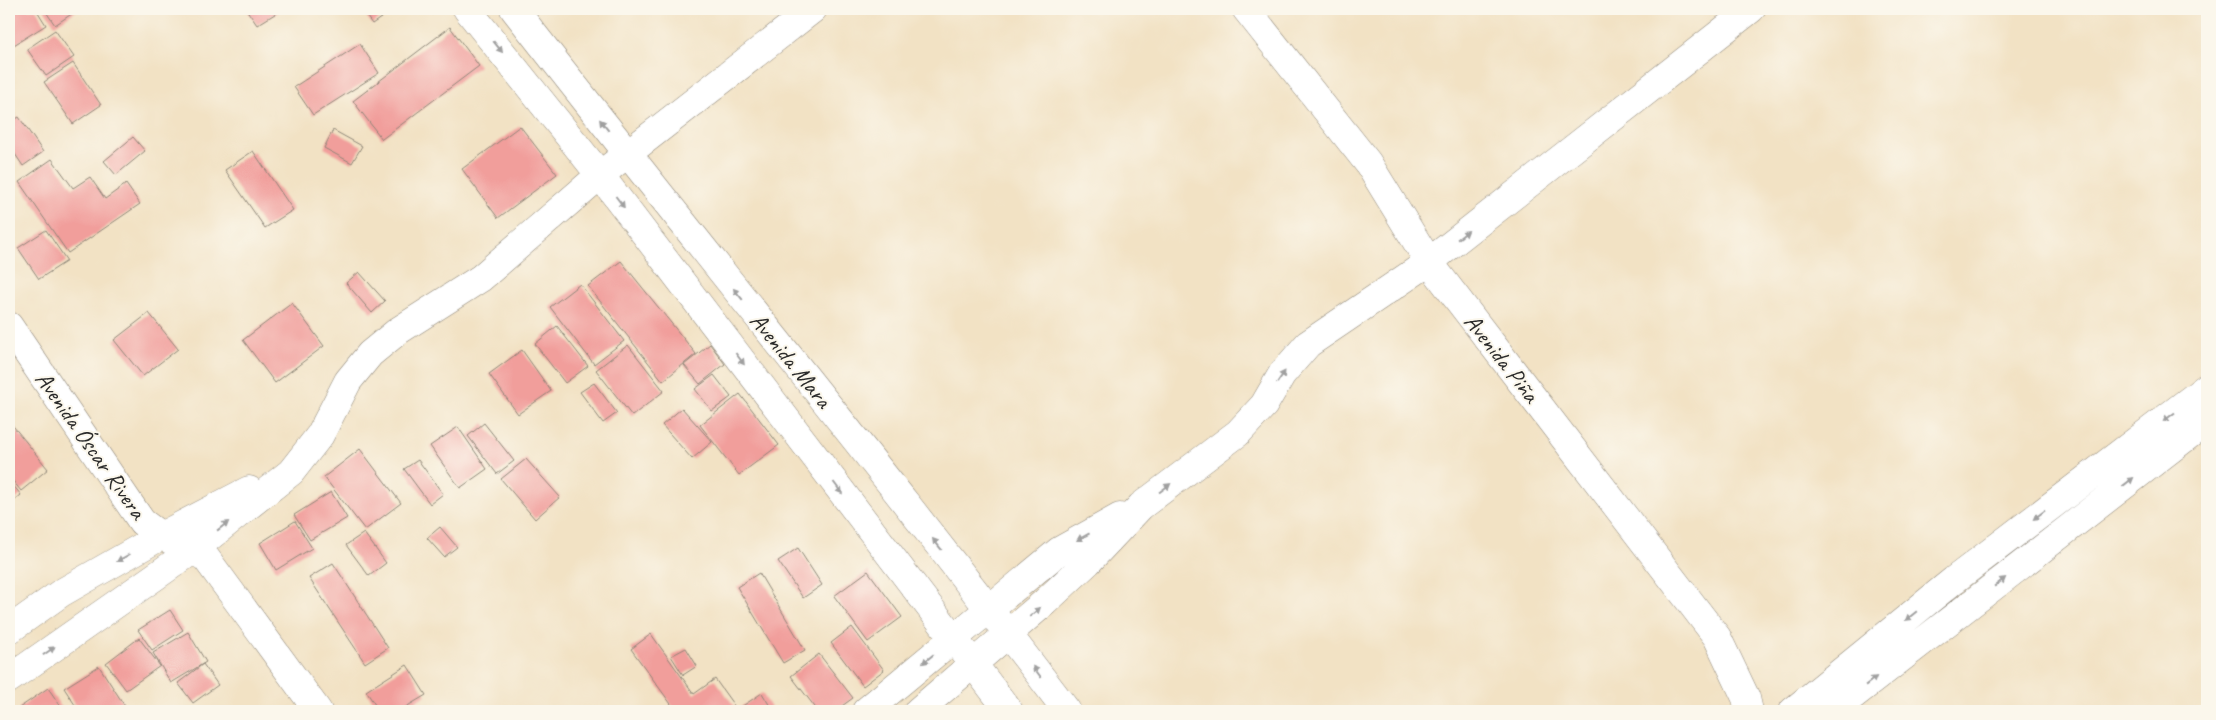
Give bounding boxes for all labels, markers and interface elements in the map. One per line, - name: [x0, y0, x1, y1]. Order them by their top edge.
- one-way arrow: [492, 40, 503, 53]
- one-way arrow: [599, 119, 610, 132]
- one-way arrow: [615, 195, 625, 209]
- one-way arrow: [1456, 229, 1469, 240]
- one-way arrow: [733, 287, 743, 301]
- street label: Avenida Mara: [743, 306, 839, 415]
- street label: Avenida Piña: [1458, 307, 1547, 410]
- one-way arrow: [734, 352, 745, 365]
- street label: Avenida Óscar Rivera: [29, 365, 154, 526]
- one-way arrow: [1276, 370, 1286, 384]
- one-way arrow: [2162, 411, 2175, 422]
- one-way arrow: [2121, 477, 2135, 487]
- one-way arrow: [833, 481, 843, 495]
- one-way arrow: [1158, 483, 1172, 493]
- one-way arrow: [2033, 510, 2046, 521]
- one-way arrow: [216, 520, 229, 531]
- one-way arrow: [1076, 533, 1089, 542]
- one-way arrow: [932, 538, 943, 551]
- one-way arrow: [117, 553, 130, 562]
- one-way arrow: [1993, 576, 2006, 587]
- one-way arrow: [1028, 606, 1041, 617]
- one-way arrow: [1905, 610, 1918, 621]
- one-way arrow: [42, 646, 55, 656]
- one-way arrow: [922, 653, 934, 665]
- one-way arrow: [1032, 665, 1042, 679]
- one-way arrow: [1864, 676, 1878, 686]

